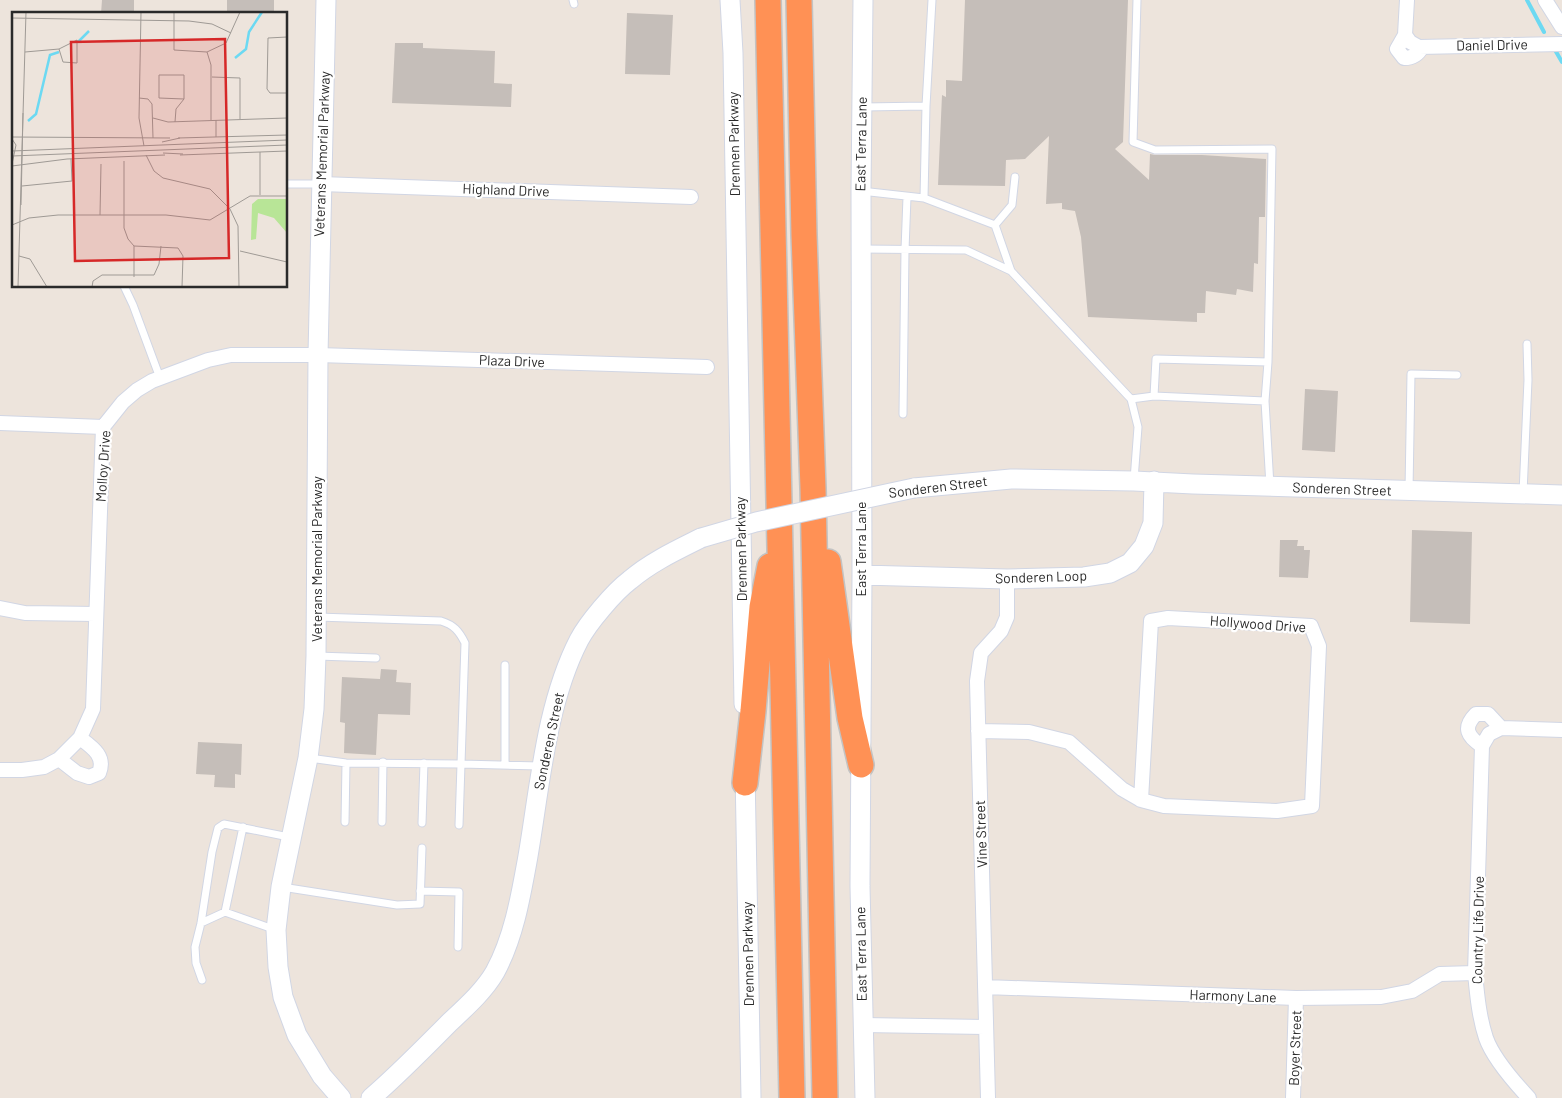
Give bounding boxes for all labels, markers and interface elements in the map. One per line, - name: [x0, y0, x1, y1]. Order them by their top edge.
- inset map: [12, 12, 288, 288]
- street label: Daniel Drive: [1456, 35, 1528, 54]
- street label: Veterans Memorial Parkway: [310, 70, 333, 237]
- street label: Drennen Parkway: [724, 91, 743, 197]
- street label: East Terra Lane: [851, 96, 870, 192]
- street label: Highland Drive: [462, 179, 550, 200]
- street label: Plaza Drive: [479, 351, 545, 370]
- street label: Molloy Drive: [92, 430, 113, 502]
- street label: Sonderen Street: [888, 472, 988, 501]
- street label: Veterans Memorial Parkway: [308, 475, 325, 642]
- street label: Sonderen Street: [1292, 478, 1392, 499]
- street label: Drennen Parkway: [731, 496, 750, 602]
- street label: East Terra Lane: [852, 502, 869, 596]
- street label: Sonderen Loop: [995, 566, 1087, 587]
- street label: Hollywood Drive: [1209, 612, 1307, 635]
- street label: Sonderen Street: [530, 691, 567, 791]
- street label: Vine Street: [971, 800, 990, 868]
- street label: Country Life Drive: [1468, 876, 1487, 984]
- street label: Drennen Parkway: [738, 901, 757, 1007]
- street label: East Terra Lane: [851, 906, 870, 1002]
- street label: Harmony Lane: [1189, 985, 1277, 1006]
- street label: Boyer Street: [1285, 1010, 1304, 1086]

